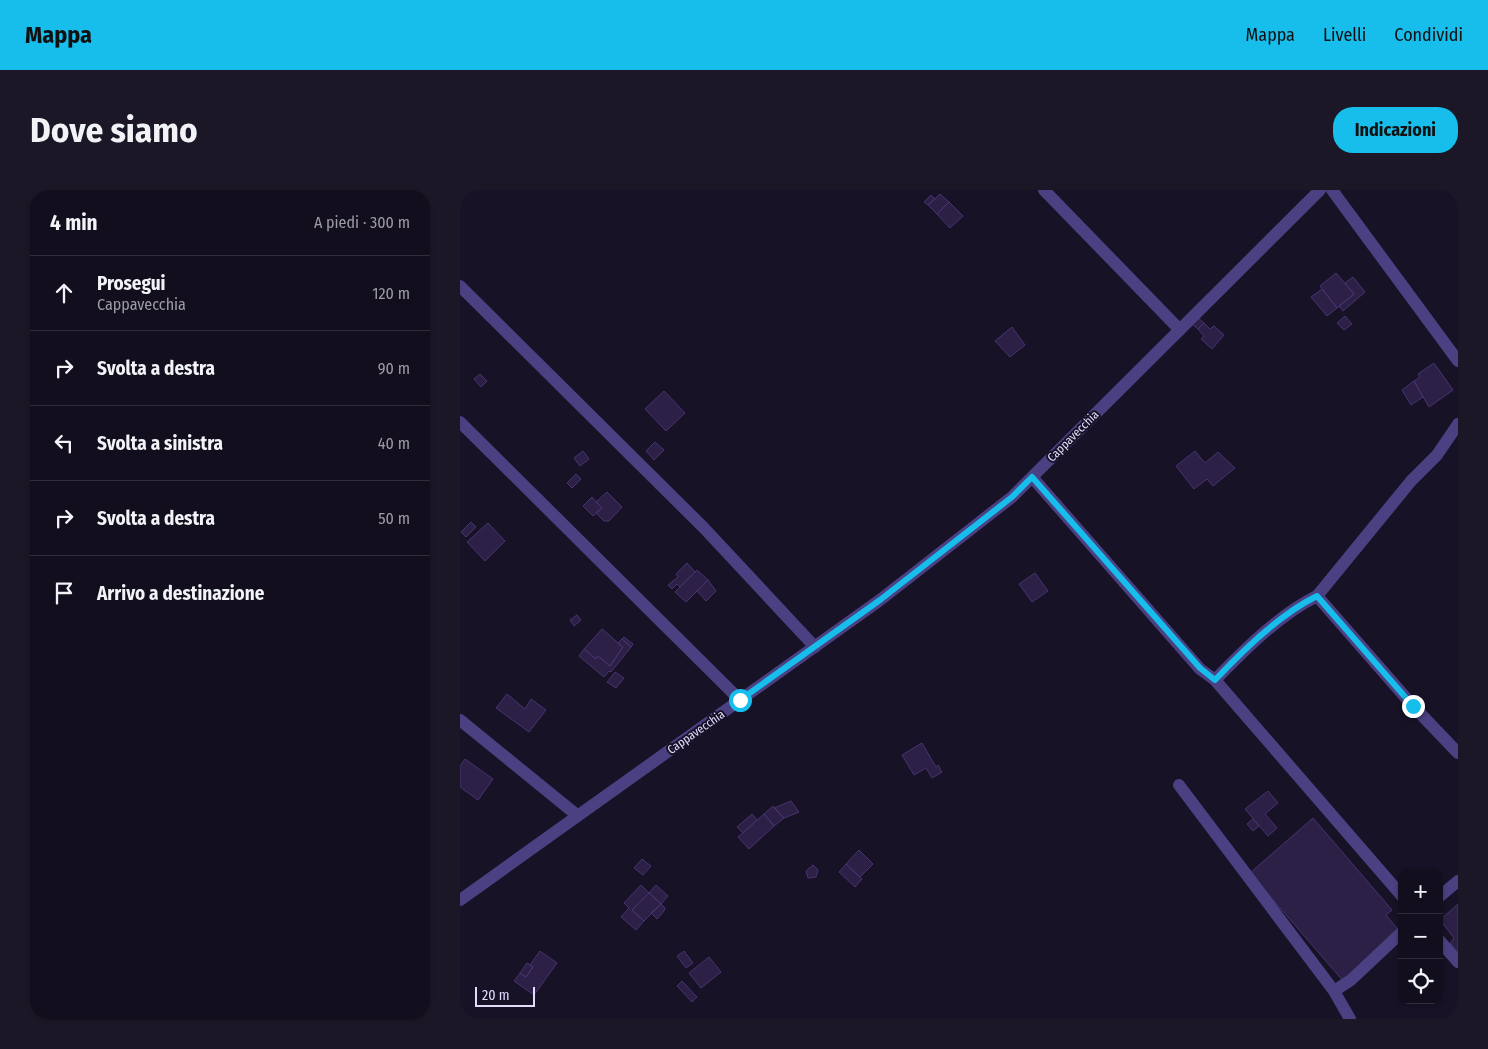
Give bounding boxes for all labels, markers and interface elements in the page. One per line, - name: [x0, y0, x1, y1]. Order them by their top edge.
- text: Mappa: [25, 21, 92, 49]
- text: Mappa: [1246, 24, 1295, 46]
- text: Livelli: [1323, 24, 1366, 46]
- text: Condividi: [1394, 24, 1463, 46]
- button: Indicazioni: [1333, 107, 1458, 153]
- text: Dove siamo: [30, 109, 198, 151]
- text: 4 min: [50, 210, 98, 236]
- text: A piedi · 300 m: [314, 213, 410, 232]
- text: Prosegui: [97, 272, 166, 295]
- icon: ahead: [50, 279, 78, 307]
- text: 120 m: [372, 284, 410, 303]
- text: Cappavecchia: [97, 295, 186, 314]
- icon: right: [50, 354, 78, 382]
- text: Svolta a destra: [97, 357, 215, 380]
- text: 90 m: [378, 359, 410, 378]
- street label: Cappavecchia: [1044, 407, 1102, 465]
- icon: left: [50, 429, 78, 457]
- text: Svolta a sinistra: [97, 432, 223, 455]
- text: 40 m: [378, 434, 410, 453]
- icon: right: [50, 504, 78, 532]
- text: Svolta a destra: [97, 507, 215, 530]
- text: 50 m: [378, 509, 410, 528]
- icon: arrive: [50, 579, 78, 607]
- text: Arrivo a destinazione: [97, 582, 264, 605]
- route start: [729, 689, 752, 712]
- route end: [1402, 695, 1425, 718]
- street label: Cappavecchia: [665, 707, 727, 757]
- map controls: [1398, 869, 1443, 1004]
- button: +: [1398, 869, 1443, 914]
- button: −: [1398, 914, 1443, 959]
- button: locate: [1398, 959, 1443, 1004]
- scale bar: [475, 984, 535, 1007]
- text: 20 m: [482, 987, 510, 1004]

